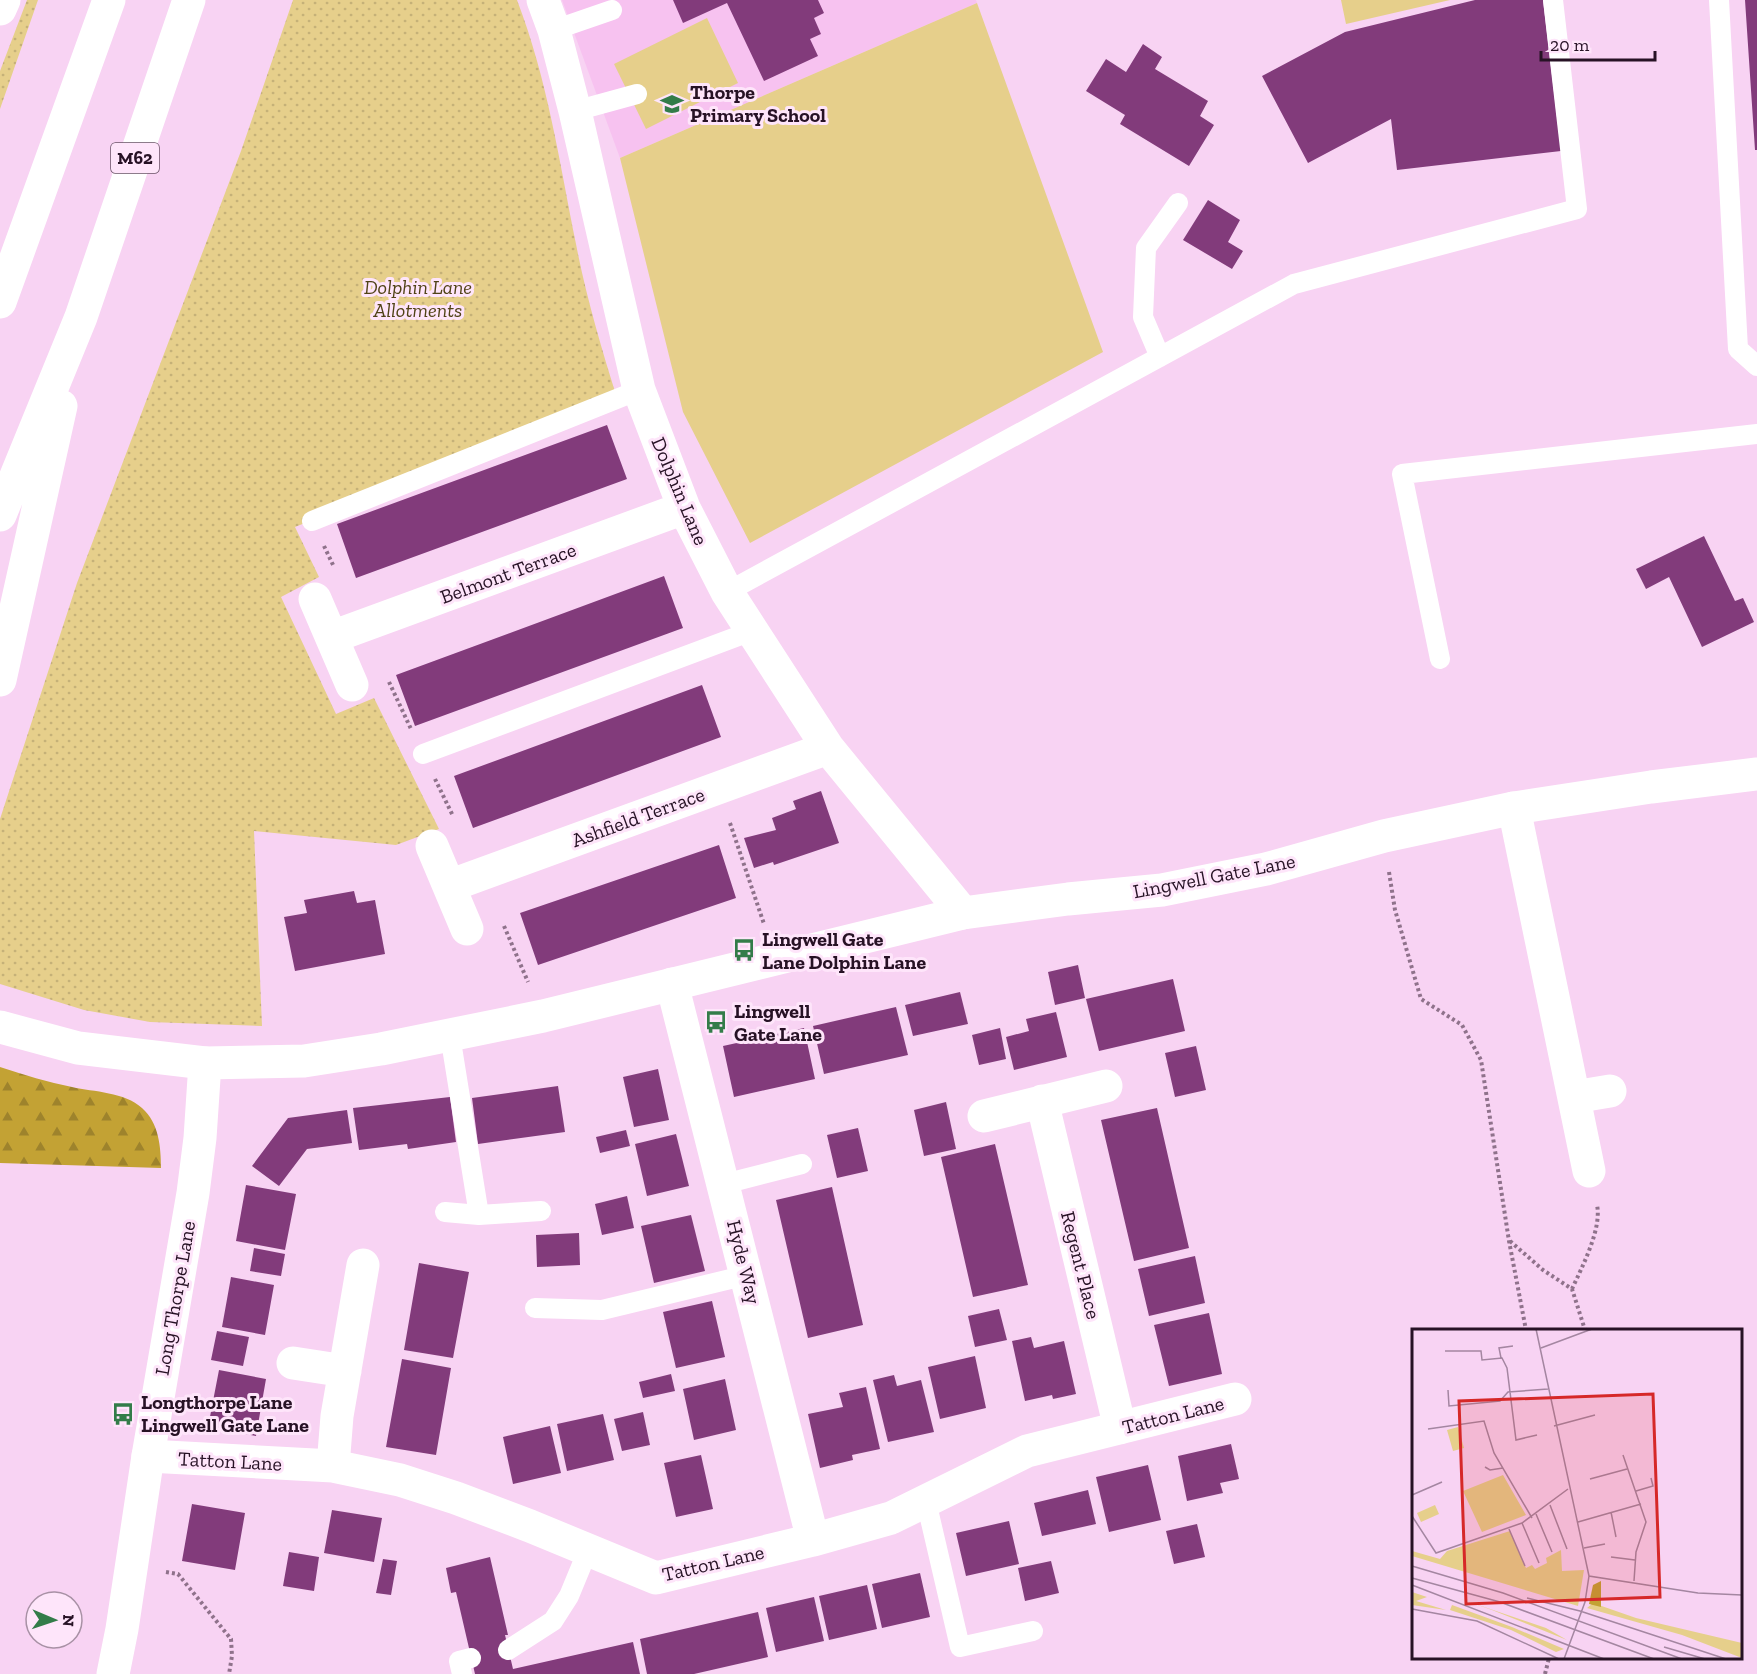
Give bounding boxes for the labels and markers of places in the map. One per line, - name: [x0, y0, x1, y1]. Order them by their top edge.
- place label: Thorpe Primary School: [690, 80, 826, 127]
- school or university icon: Thorpe Primary School: [659, 91, 685, 117]
- place label: Lingwell Gate Lane Dolphin Lane: [762, 927, 926, 974]
- bus stop icon: Lingwell Gate Lane Dolphin Lane: [731, 937, 757, 963]
- place label: Lingwell Gate Lane: [734, 999, 822, 1046]
- bus stop icon: Lingwell Gate Lane: [703, 1009, 729, 1035]
- place label: Longthorpe Lane Lingwell Gate Lane: [141, 1390, 309, 1437]
- bus stop icon: Longthorpe Lane Lingwell Gate Lane: [110, 1401, 136, 1427]

